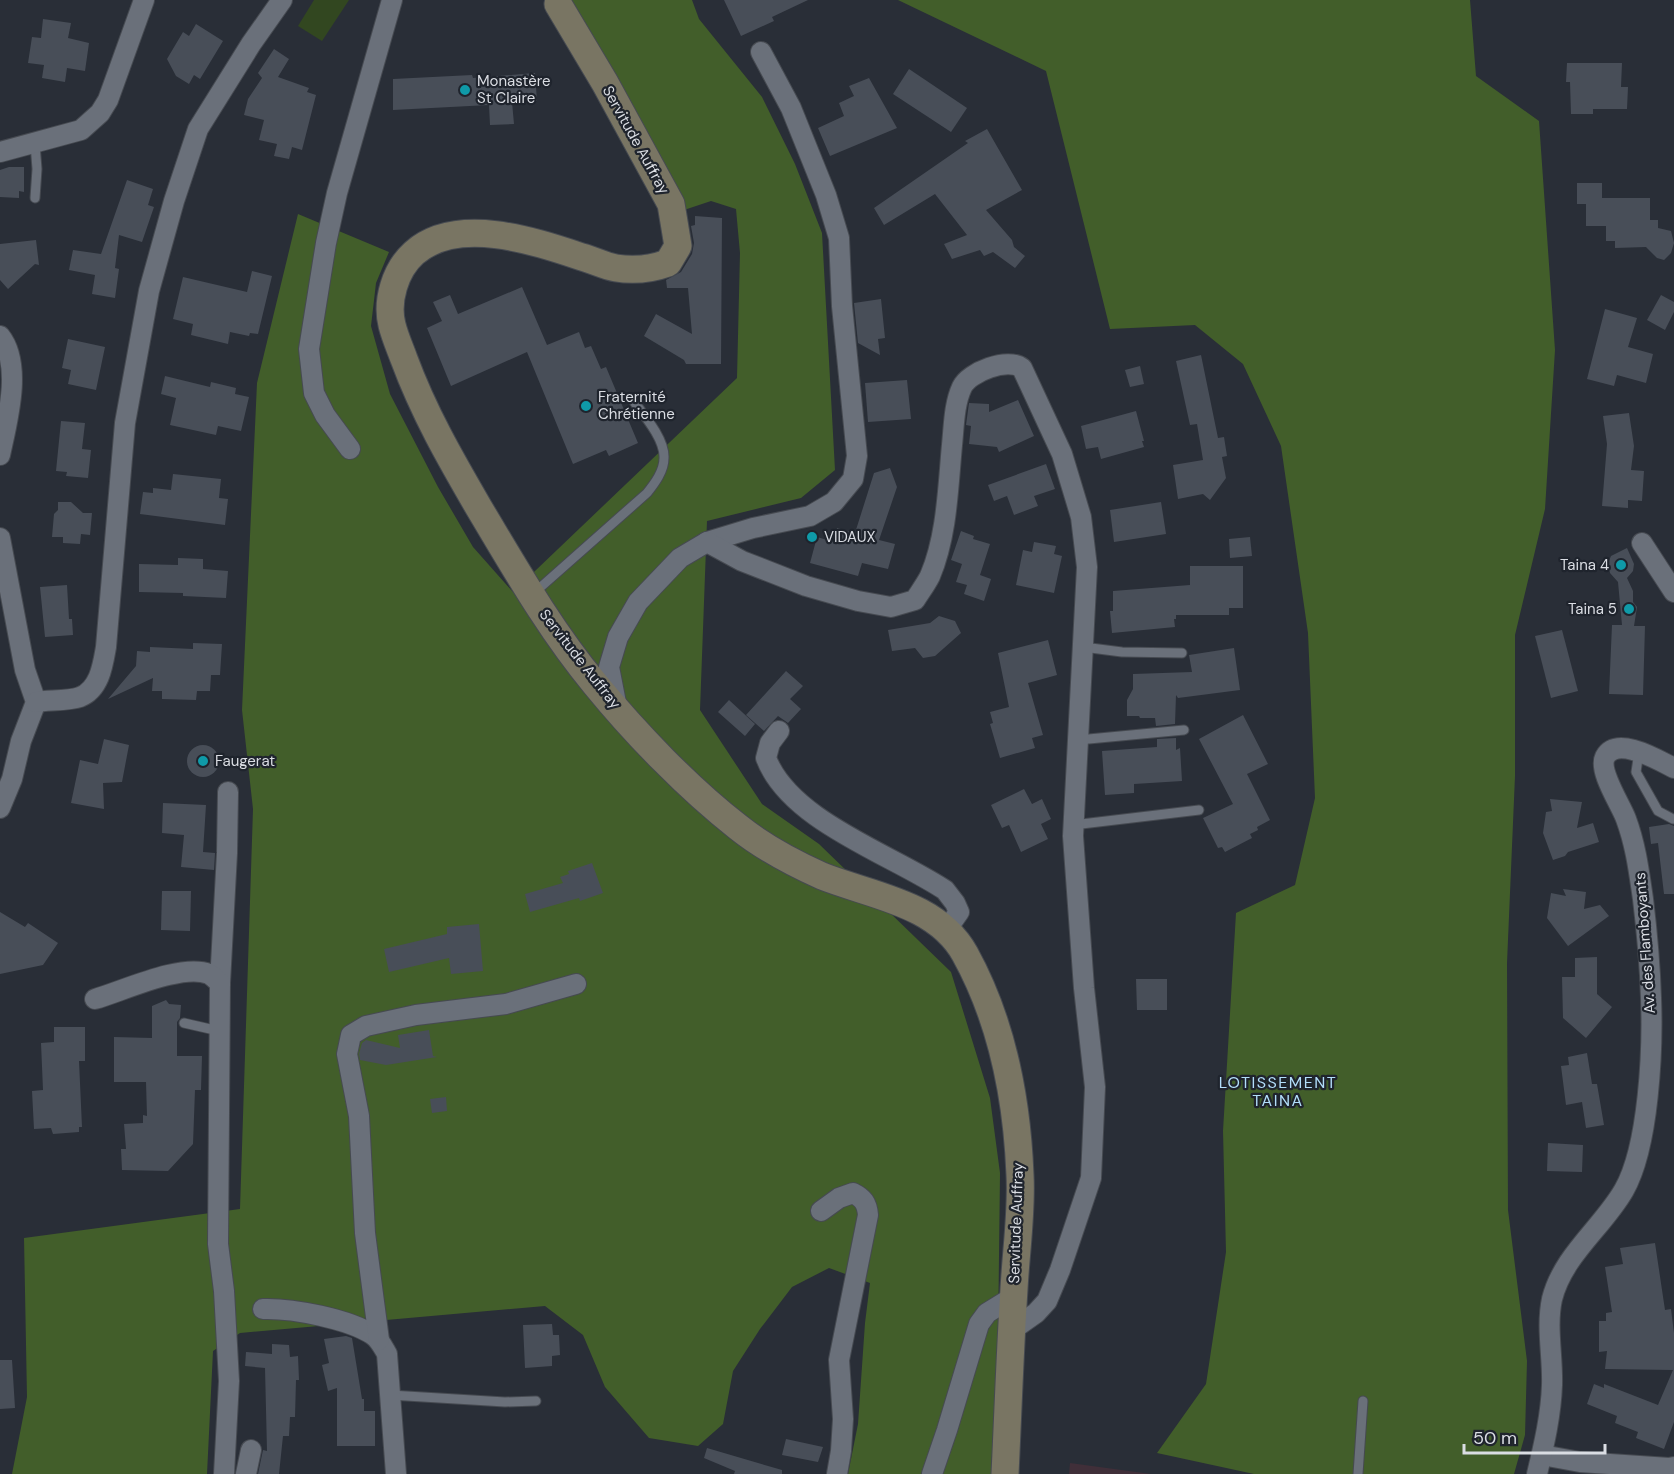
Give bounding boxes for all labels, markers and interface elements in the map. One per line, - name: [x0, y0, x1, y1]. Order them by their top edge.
- place label: Monastère St Claire: [477, 71, 550, 108]
- street label: Servitude Auffray: [598, 82, 674, 198]
- marker: Monastère St Claire: [458, 83, 472, 97]
- place label: Fraternité Chrétienne: [598, 387, 675, 424]
- marker: Fraternité Chrétienne: [579, 399, 593, 413]
- place label: VIDAUX: [824, 527, 876, 547]
- marker: VIDAUX: [805, 530, 819, 544]
- place label: Taina 4: [1560, 555, 1609, 575]
- marker: Taina 4: [1614, 558, 1628, 572]
- place label: Taina 5: [1568, 599, 1617, 619]
- marker: Taina 5: [1622, 602, 1636, 616]
- street label: Servitude Auffray: [535, 605, 626, 713]
- place label: Faugerat: [215, 751, 275, 771]
- marker: Faugerat: [196, 754, 210, 768]
- street label: Av. des Flamboyants: [1630, 872, 1660, 1014]
- district label: LOTISSEMENT TAINA: [1219, 1072, 1337, 1111]
- street label: Servitude Auffray: [1004, 1161, 1028, 1284]
- scale bar: [1464, 1417, 1605, 1455]
- text: 50 m: [1473, 1426, 1517, 1450]

